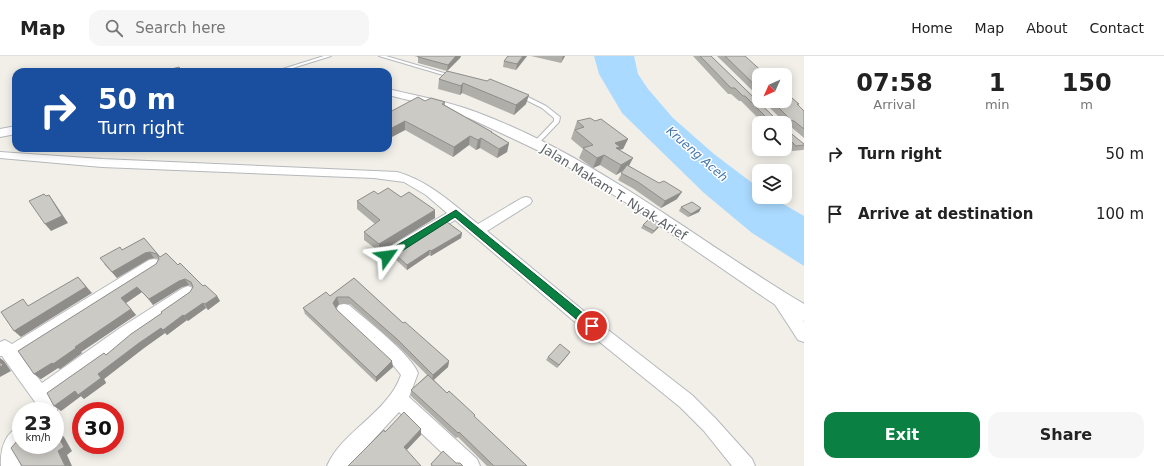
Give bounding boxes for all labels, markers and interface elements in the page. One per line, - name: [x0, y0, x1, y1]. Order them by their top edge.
- search box: [89, 10, 369, 46]
- text: Map: [20, 17, 65, 39]
- icon: search: [103, 17, 125, 39]
- text: Search here: [135, 19, 225, 37]
- text: Home: [911, 20, 953, 36]
- text: Map: [975, 20, 1004, 36]
- text: About: [1026, 20, 1068, 36]
- text: Contact: [1090, 20, 1144, 36]
- north arrow: [752, 68, 792, 108]
- map controls: [752, 68, 792, 204]
- text: 07:58: [856, 69, 933, 97]
- text: 1: [989, 69, 1005, 97]
- text: 150: [1062, 69, 1112, 97]
- text: 50 m: [98, 83, 176, 116]
- icon: right: [32, 84, 84, 136]
- text: Arrival: [873, 97, 916, 112]
- text: min: [985, 97, 1009, 112]
- text: m: [1080, 97, 1093, 112]
- button: search: [752, 116, 792, 156]
- text: Turn right: [98, 117, 184, 138]
- water label: Krueng Aceh: [663, 124, 731, 184]
- street label: Jalan Makam T. Nyak Arief: [537, 140, 690, 243]
- icon: right: [824, 143, 846, 165]
- text: Turn right: [858, 145, 942, 163]
- text: 50 m: [1106, 145, 1144, 163]
- button: layers: [752, 164, 792, 204]
- icon: arrive: [824, 203, 846, 225]
- text: Arrive at destination: [858, 205, 1033, 223]
- text: 100 m: [1096, 205, 1144, 223]
- position arrow: [366, 235, 408, 277]
- pin: [575, 309, 609, 343]
- icon: arrive: [581, 315, 603, 337]
- speed limit sign: 30: [72, 402, 124, 454]
- text: 23: [24, 411, 52, 435]
- button: Exit: [824, 412, 980, 458]
- button: Share: [988, 412, 1144, 458]
- text: km/h: [25, 432, 51, 443]

